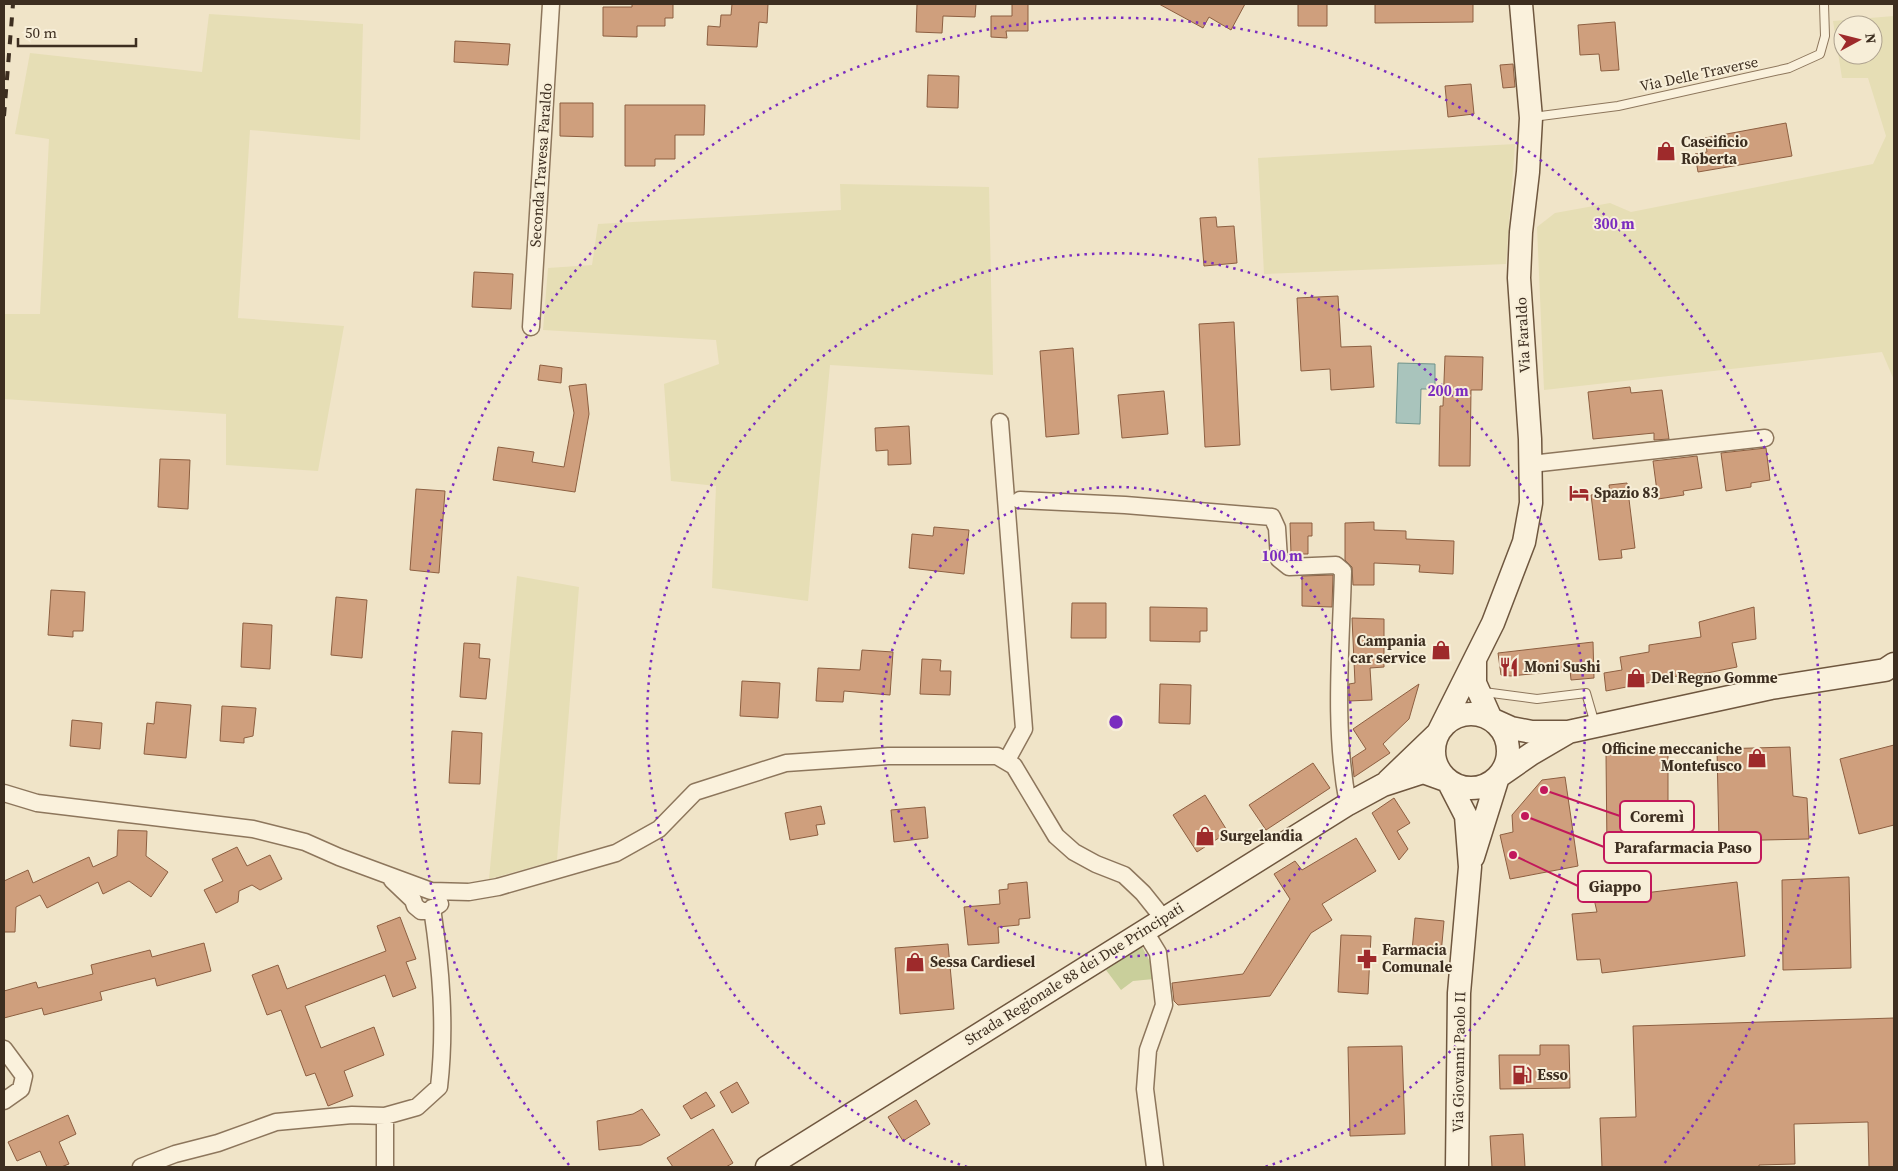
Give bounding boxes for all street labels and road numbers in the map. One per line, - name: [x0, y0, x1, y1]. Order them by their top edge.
- street label: Via Delle Traverse: [1638, 51, 1760, 96]
- street label: Seconda Travesa Faraldo: [524, 82, 557, 248]
- street label: Via Faraldo: [1510, 297, 1535, 373]
- street label: Strada Regionale 88 dei Due Principati: [960, 897, 1187, 1050]
- street label: Via Giovanni Paolo II: [1447, 991, 1470, 1133]

